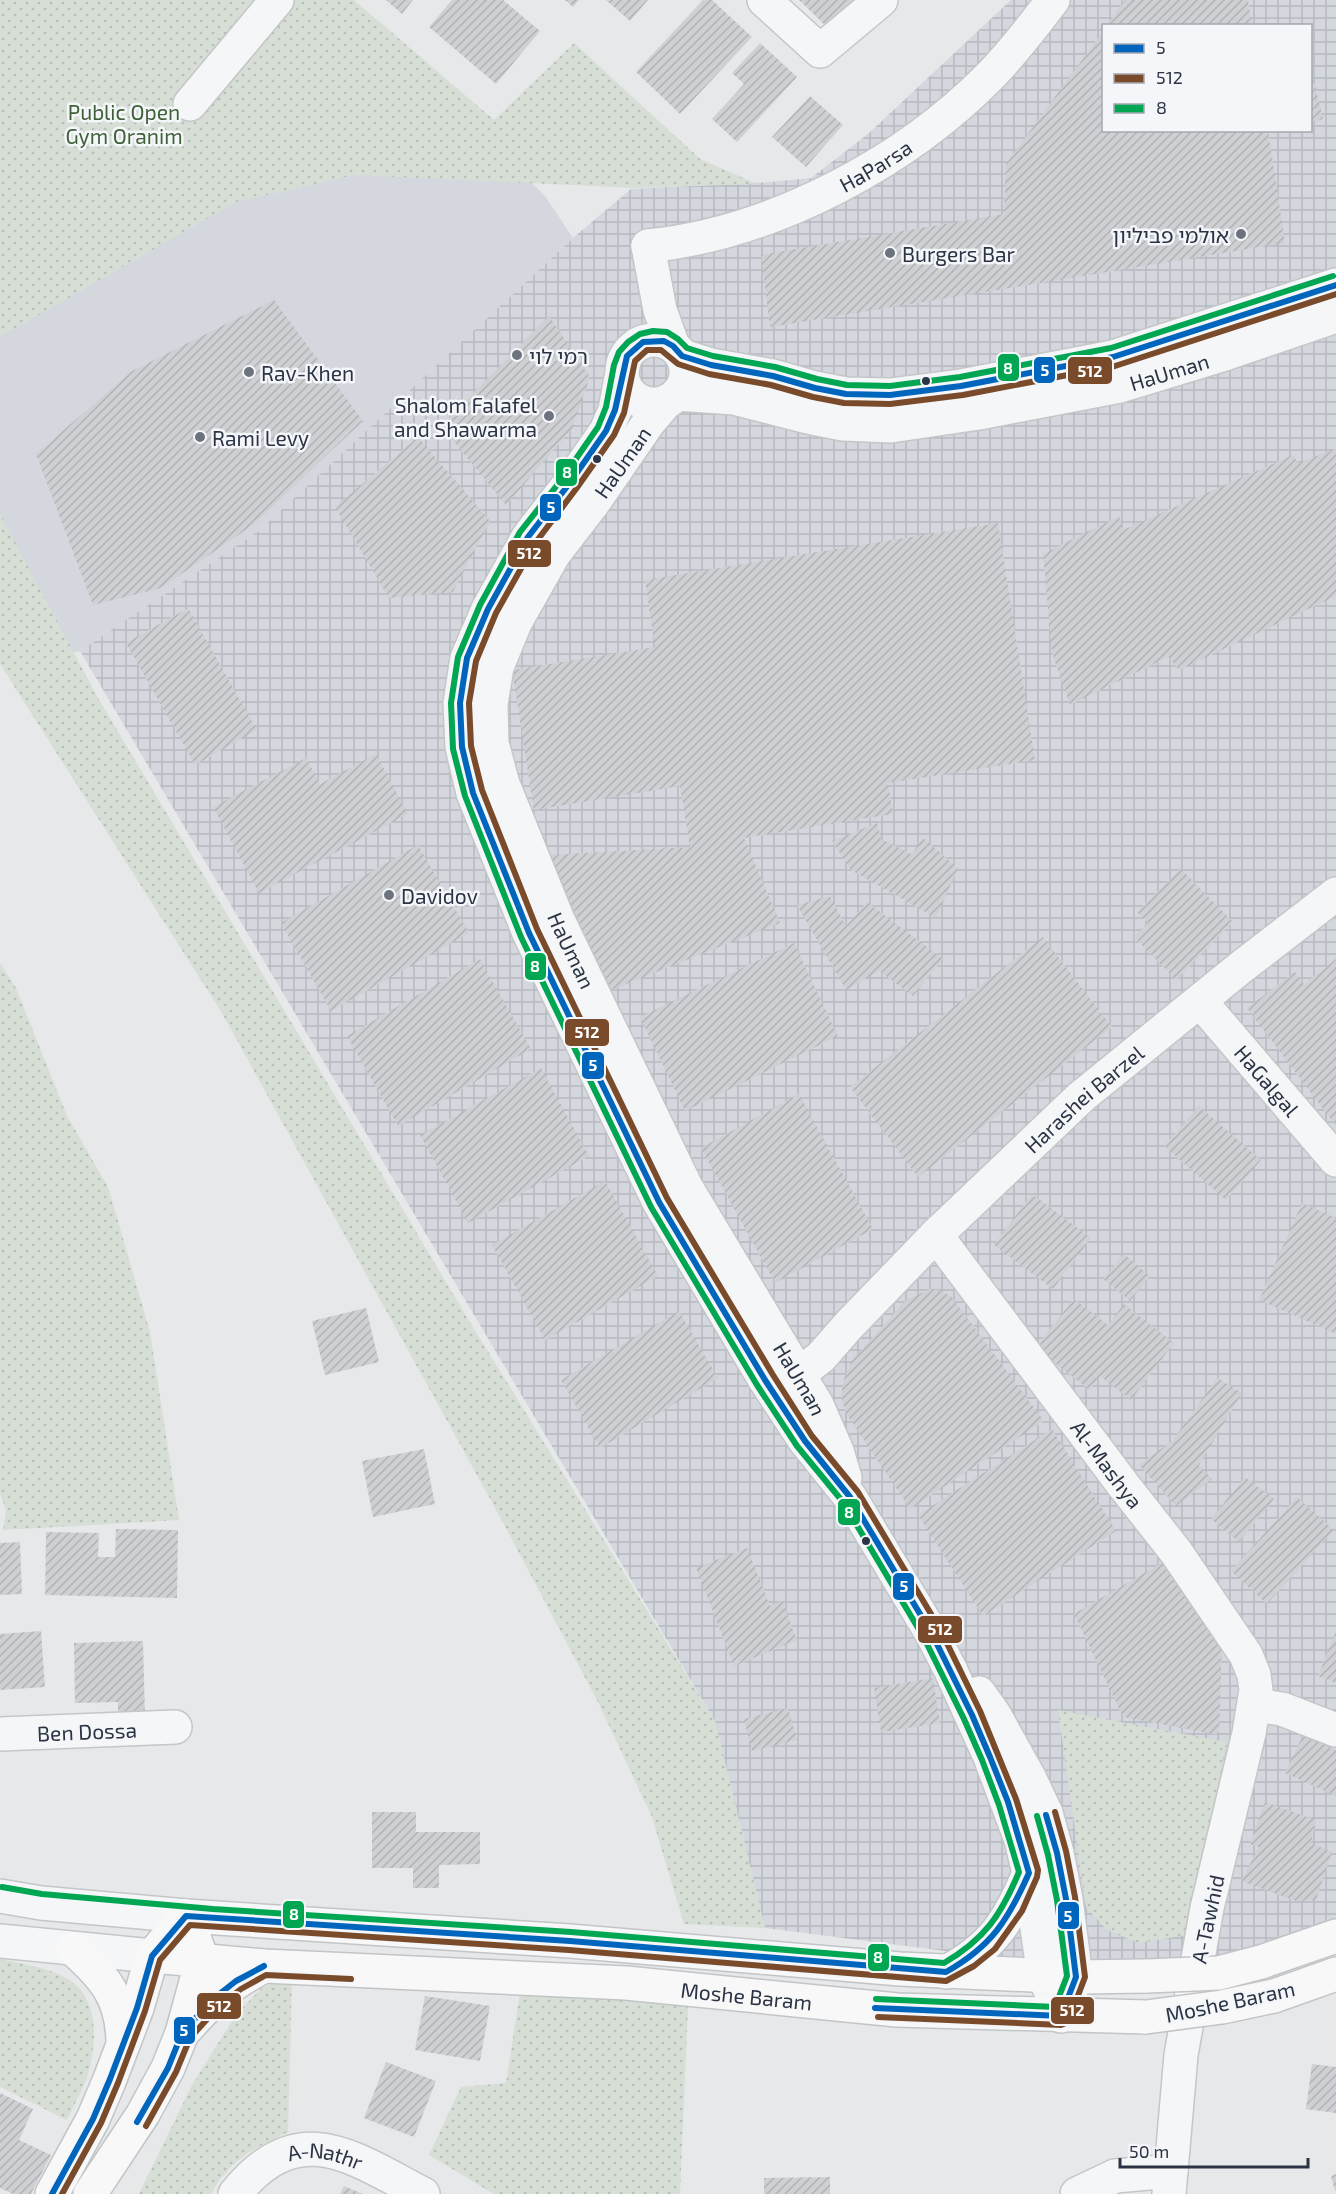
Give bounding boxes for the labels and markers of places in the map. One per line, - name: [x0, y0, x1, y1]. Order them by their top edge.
- place label: אולמי פביליון: [1112, 222, 1229, 247]
- marker: אולמי פביליון: [1234, 227, 1248, 241]
- place label: Burgers Bar: [902, 241, 1016, 266]
- marker: Burgers Bar: [883, 246, 897, 260]
- place label: רמי לוי: [529, 343, 588, 368]
- marker: רמי לוי: [510, 348, 524, 362]
- place label: Rav-Khen: [261, 360, 354, 385]
- marker: Rav-Khen: [242, 365, 256, 379]
- unlabelled marker: [920, 375, 932, 387]
- place label: Shalom Falafel and Shawarma: [394, 392, 538, 441]
- marker: Shalom Falafel and Shawarma: [542, 409, 556, 423]
- place label: Rami Levy: [212, 425, 309, 450]
- marker: Rami Levy: [193, 430, 207, 444]
- unlabelled marker: [591, 453, 603, 465]
- place label: Davidov: [401, 883, 478, 908]
- marker: Davidov: [382, 888, 396, 902]
- unlabelled marker: [860, 1535, 872, 1547]

